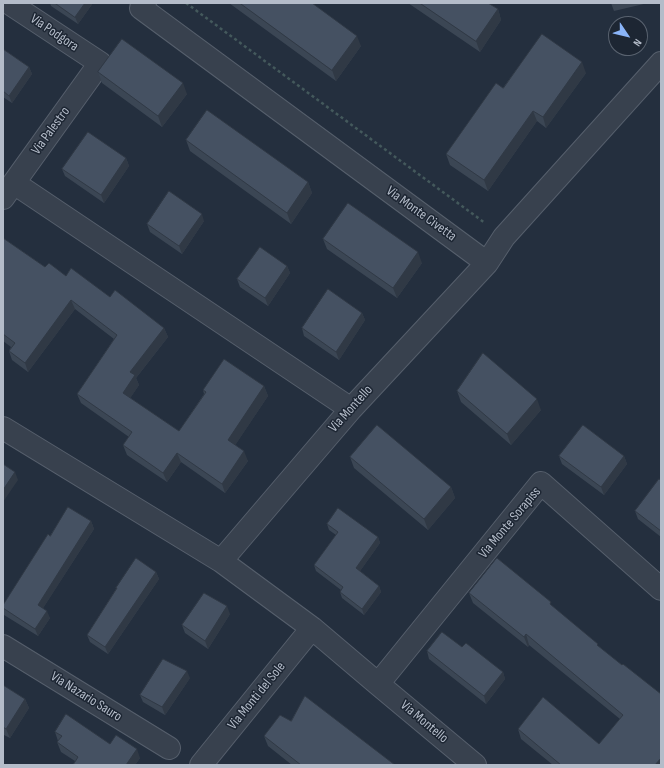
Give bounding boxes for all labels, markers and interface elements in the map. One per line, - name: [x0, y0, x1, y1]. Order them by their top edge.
- street label: Via Podgora: [27, 11, 81, 55]
- north arrow: [608, 16, 648, 56]
- text: N: [630, 36, 644, 49]
- street label: Via Palestro: [28, 104, 74, 158]
- street label: Via Monte Civetta: [383, 183, 459, 245]
- street label: Via Montello: [326, 382, 376, 436]
- street label: Via Monte Sorapiss: [475, 484, 545, 562]
- street label: Via Monti del Sole: [225, 659, 289, 733]
- street label: Via Nazario Sauro: [47, 668, 125, 726]
- street label: Via Montello: [397, 697, 451, 747]

